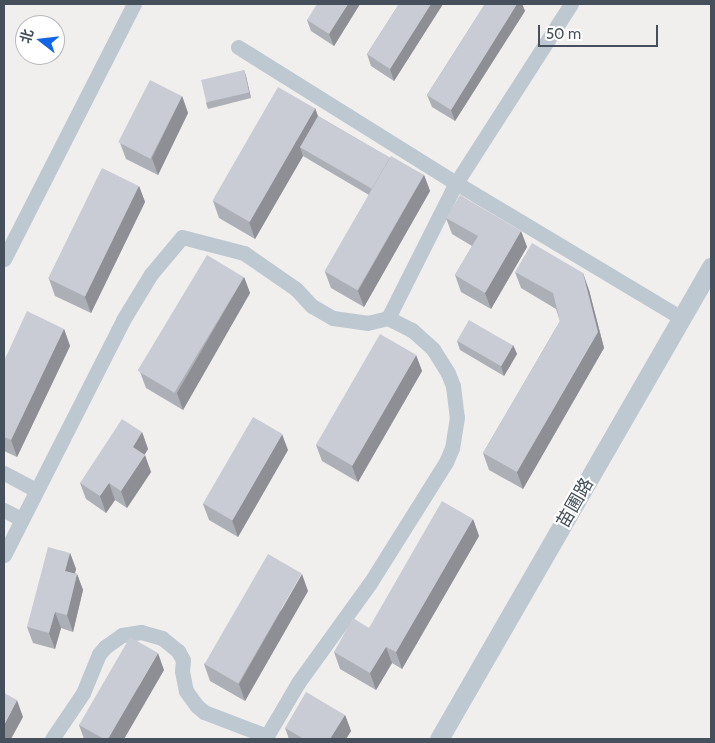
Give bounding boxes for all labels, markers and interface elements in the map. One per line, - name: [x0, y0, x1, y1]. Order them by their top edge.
- north arrow: [15, 15, 65, 65]
- scale bar: [540, 15, 660, 47]
- text: 50 m: [546, 25, 581, 43]
- text: 北: [16, 27, 37, 45]
- street label: 苗圃路: [552, 474, 598, 532]

